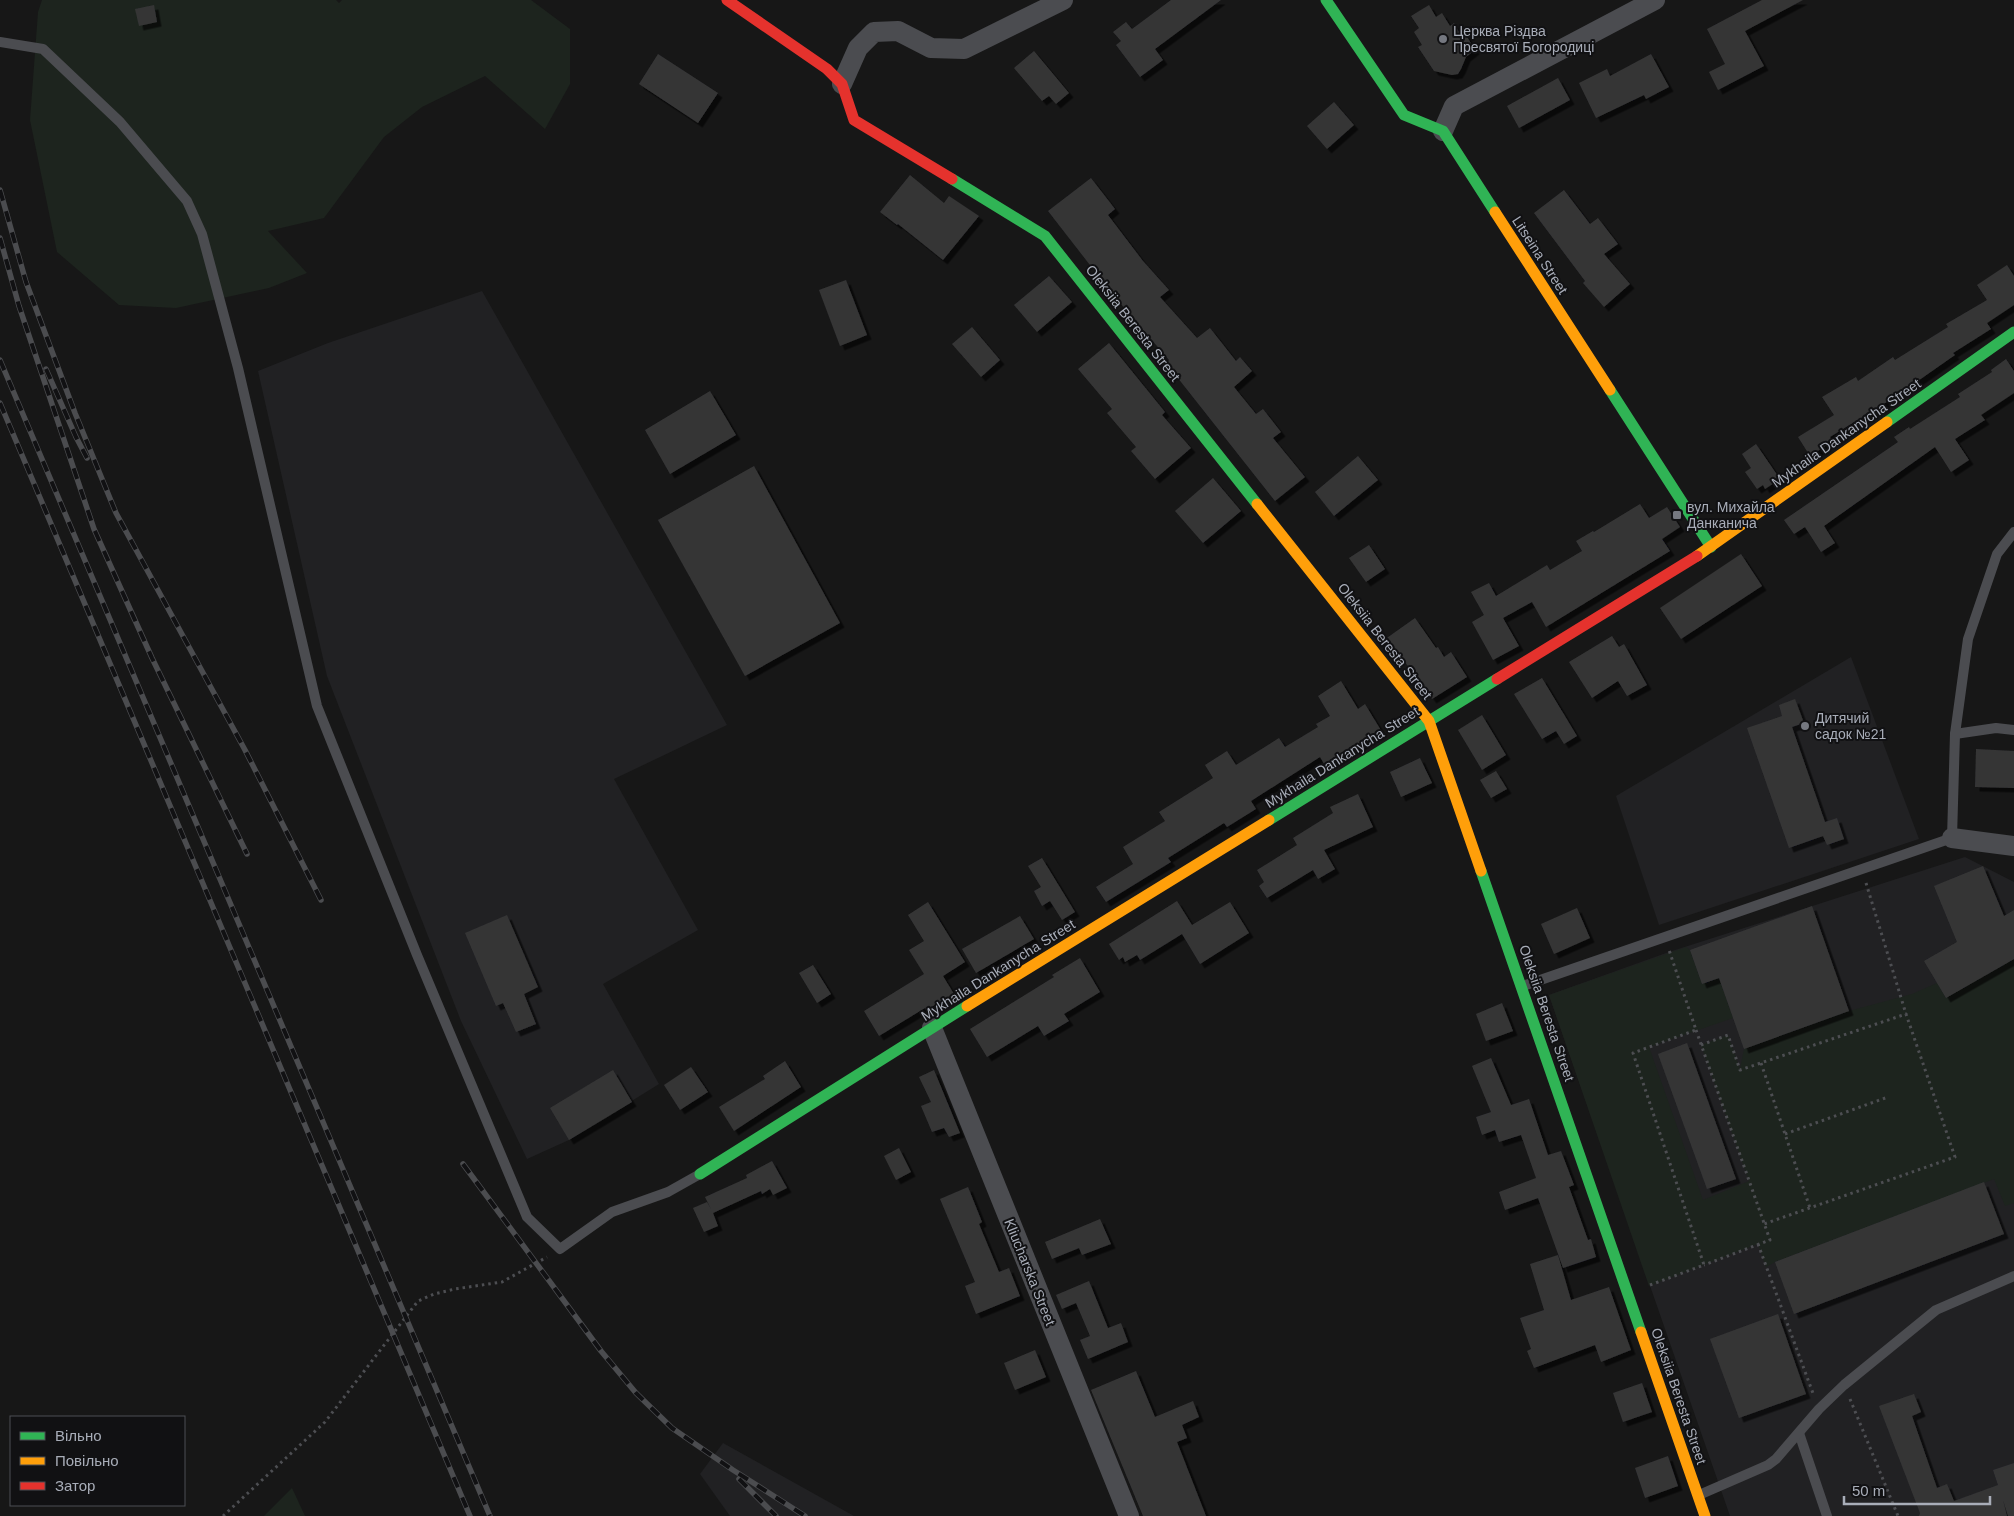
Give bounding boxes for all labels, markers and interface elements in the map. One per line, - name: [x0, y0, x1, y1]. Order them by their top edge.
- place label: Церква Різдва Пресвятої Богородиці: [1453, 23, 1594, 55]
- marker: Церква Різдва Пресвятої Богородиці: [1437, 33, 1449, 45]
- street label: Litseina Street: [1509, 213, 1571, 297]
- street label: Oleksiia Beresta Street: [1083, 262, 1183, 384]
- street label: Mykhaila Dankanycha Street: [1768, 375, 1924, 491]
- place label: вул. Михайла Данканича: [1687, 499, 1775, 531]
- marker: вул. Михайла Данканича: [1671, 509, 1683, 521]
- street label: Oleksiia Beresta Street: [1335, 580, 1435, 702]
- street label: Mykhaila Dankanycha Street: [1262, 703, 1422, 811]
- place label: Дитячий садок №21: [1815, 710, 1887, 742]
- marker: Дитячий садок №21: [1799, 720, 1811, 732]
- street label: Mykhaila Dankanycha Street: [918, 916, 1078, 1024]
- street label: Oleksiia Beresta Street: [1516, 943, 1578, 1083]
- street label: Kliucharska Street: [1001, 1216, 1059, 1328]
- street label: Oleksiia Beresta Street: [1648, 1326, 1710, 1466]
- legend: [10, 1416, 185, 1506]
- text: Вільно: [55, 1427, 102, 1444]
- text: Повільно: [55, 1452, 119, 1469]
- scale bar: [1844, 1474, 1990, 1506]
- text: Затор: [55, 1477, 95, 1494]
- text: 50 m: [1852, 1482, 1885, 1499]

